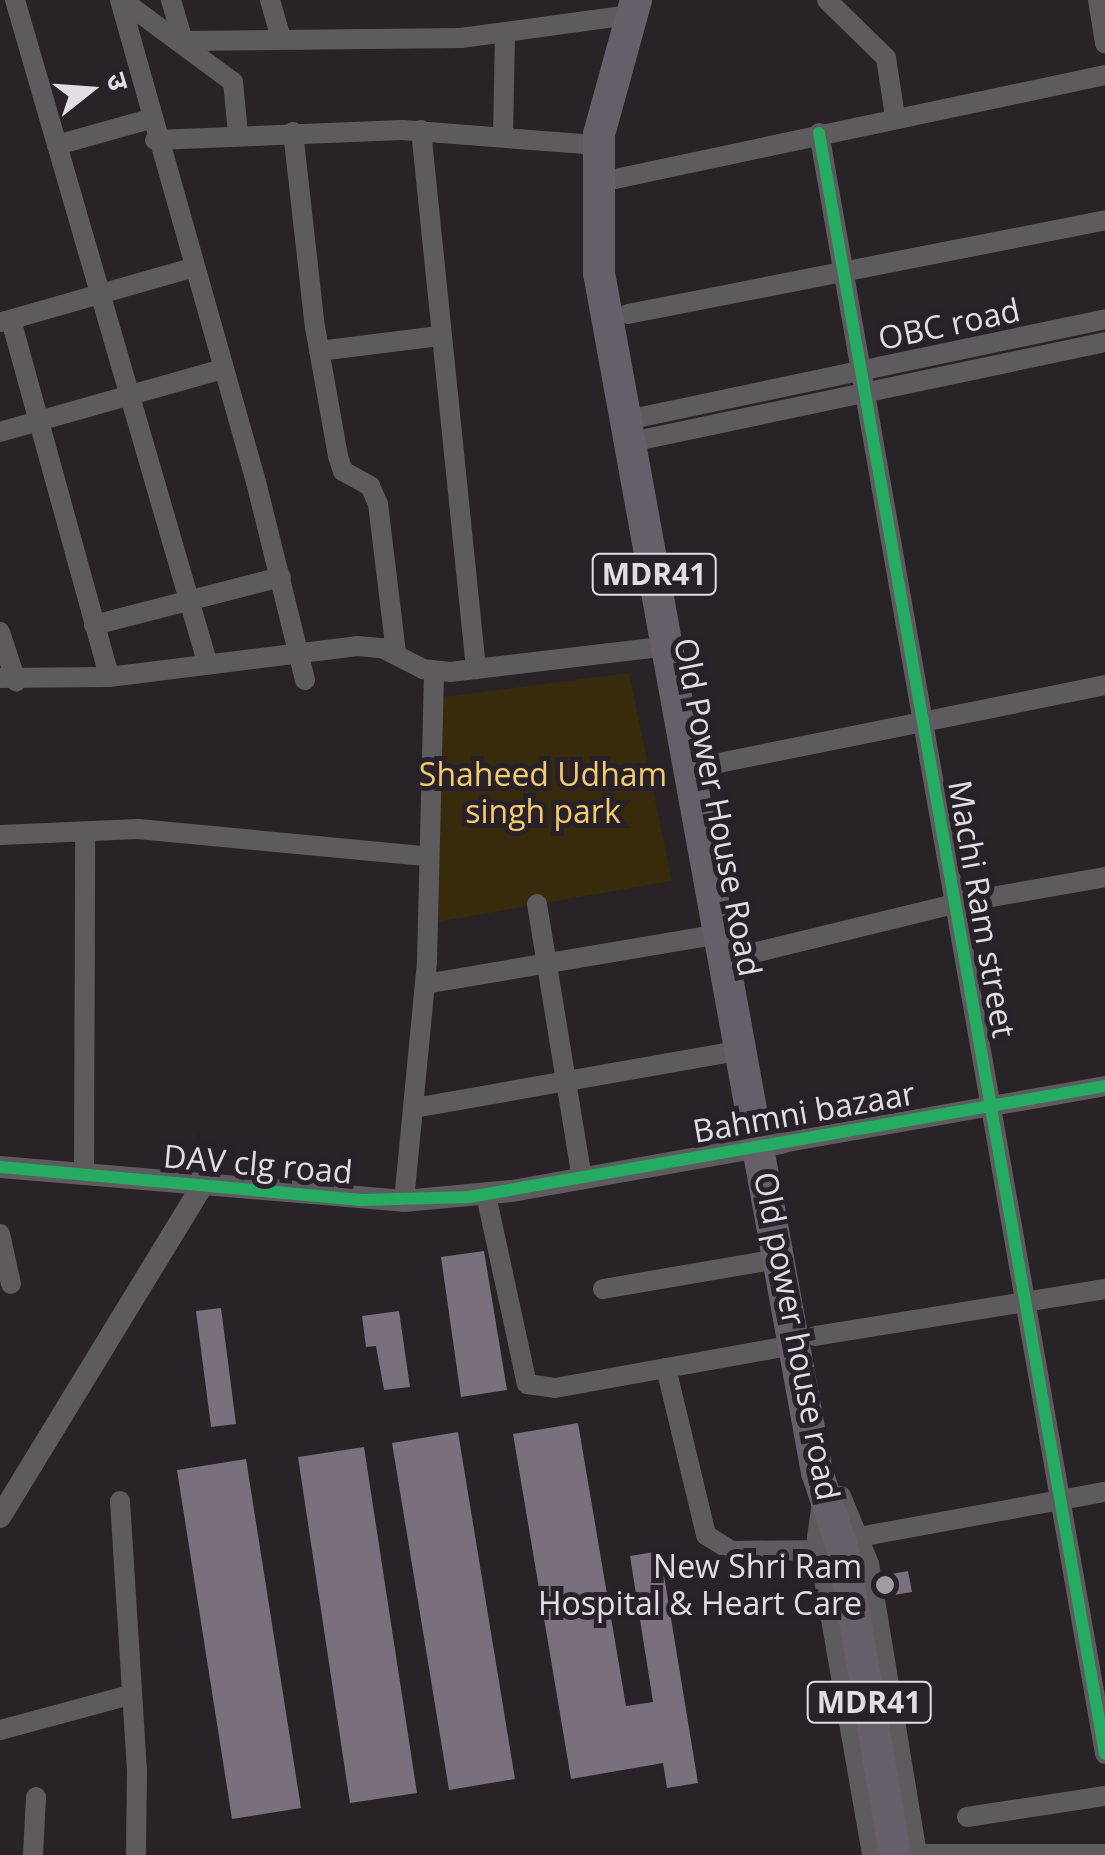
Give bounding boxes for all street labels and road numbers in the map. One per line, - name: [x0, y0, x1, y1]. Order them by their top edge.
- street label: OBC road: [875, 290, 1023, 358]
- road number: MDR41: [592, 549, 716, 599]
- street label: Old Power House Road: [666, 635, 770, 979]
- street label: Machi Ram street: [940, 777, 1024, 1041]
- street label: Bahmni bazaar: [690, 1074, 918, 1150]
- street label: DAV clg road: [162, 1137, 354, 1191]
- street label: Old power house road: [746, 1169, 848, 1503]
- road number: MDR41: [806, 1677, 932, 1727]

